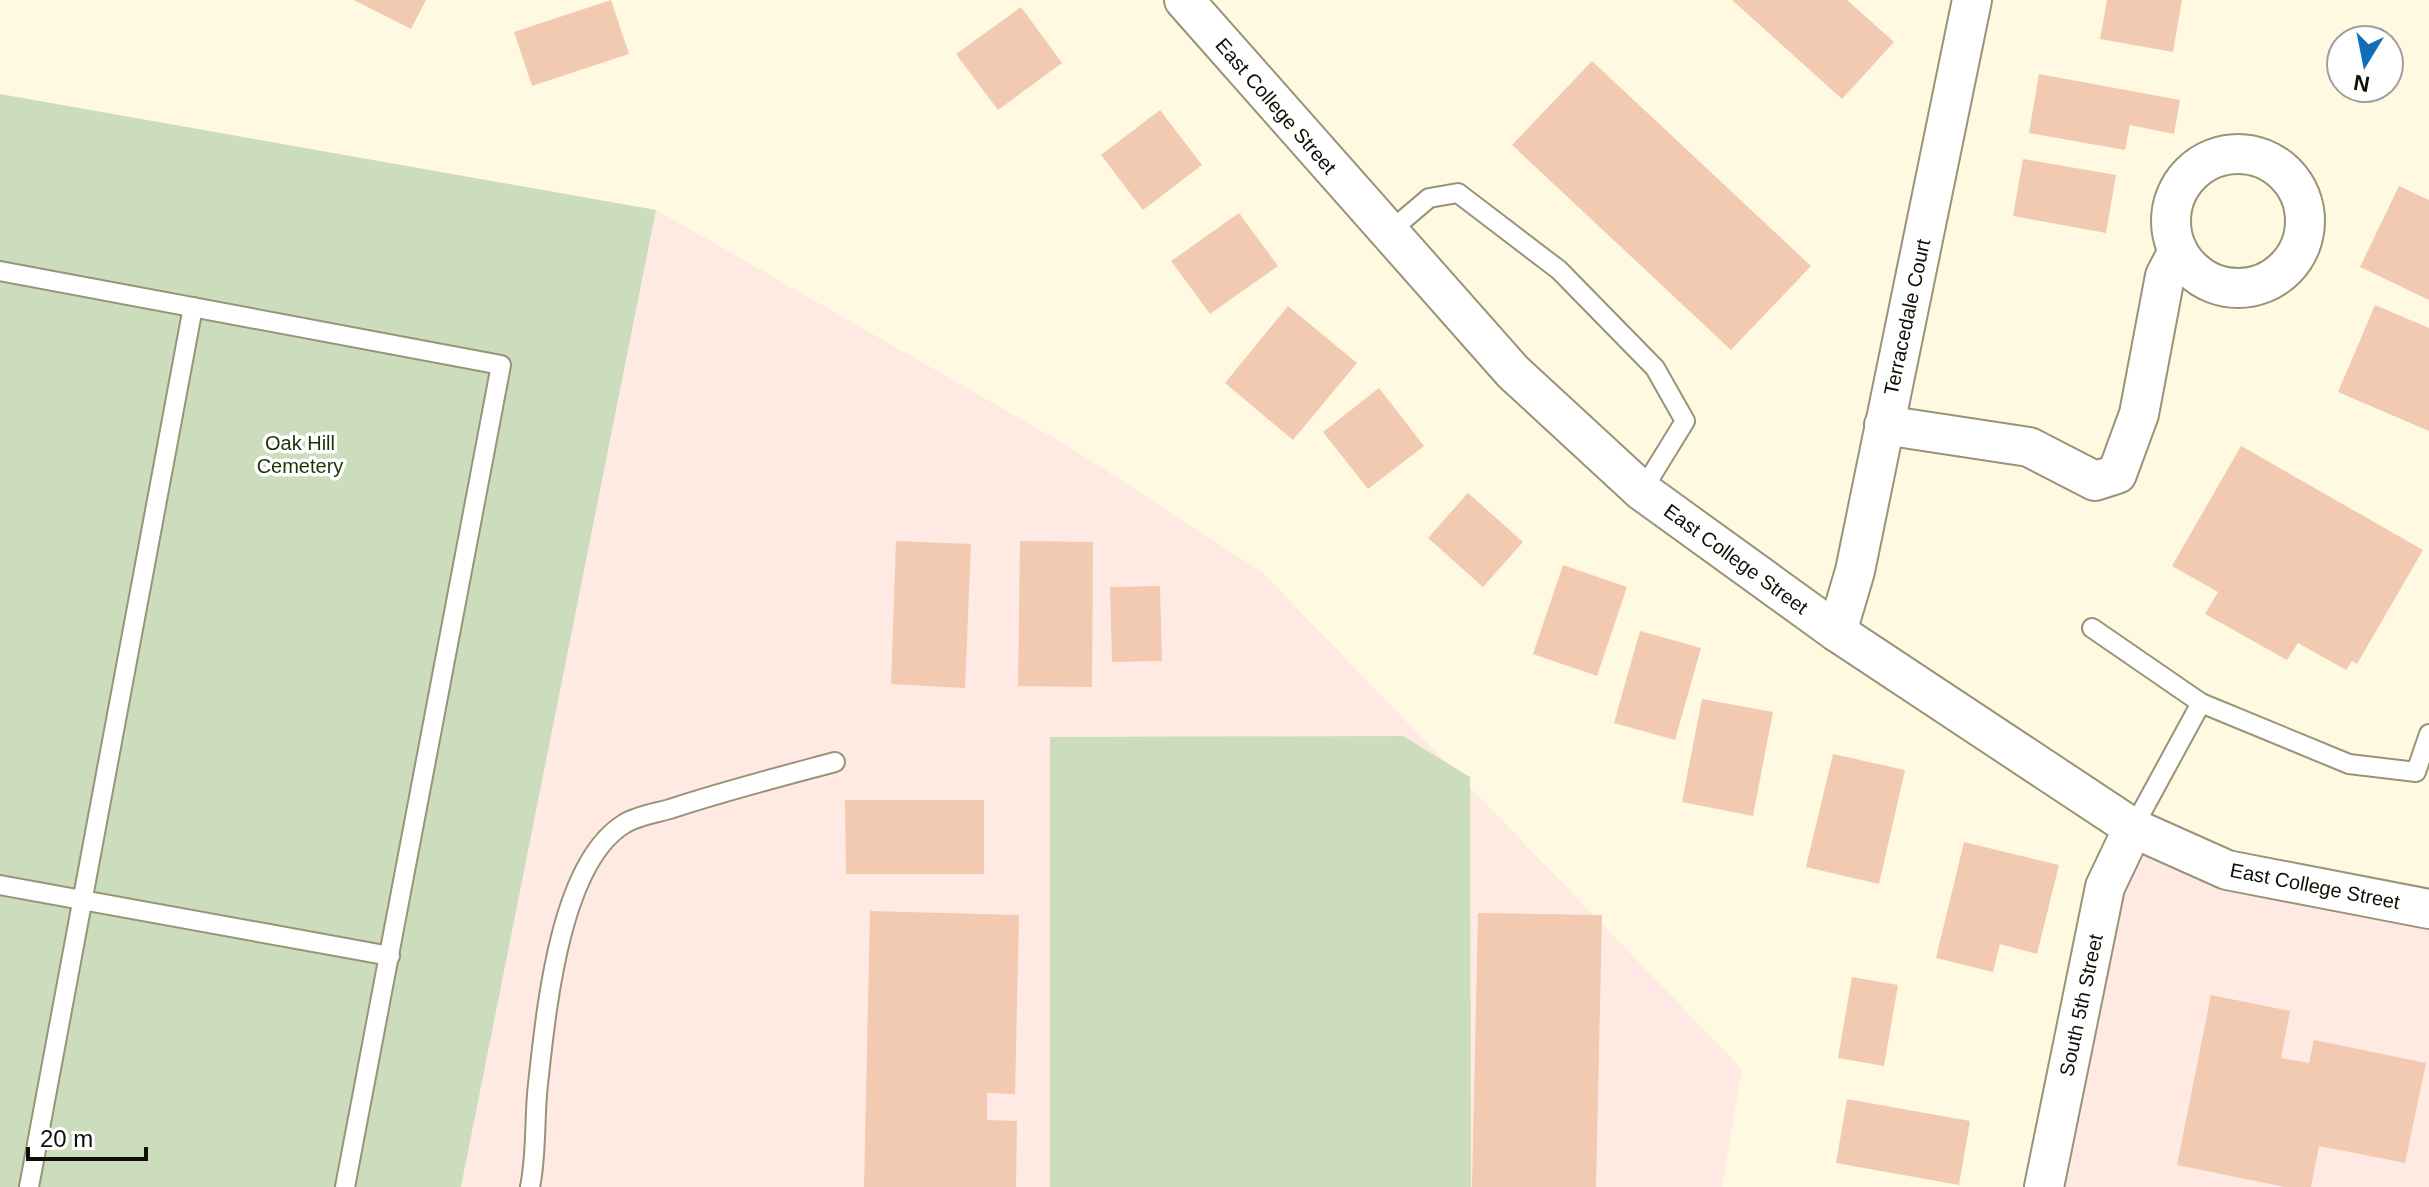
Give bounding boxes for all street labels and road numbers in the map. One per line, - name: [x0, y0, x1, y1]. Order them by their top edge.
- street label: East College Street: [1211, 34, 1341, 179]
- street label: Terracedale Court: [1880, 237, 1934, 397]
- street label: East College Street: [1660, 499, 1813, 619]
- street label: East College Street: [2228, 859, 2402, 913]
- street label: South 5th Street: [2055, 932, 2107, 1078]

